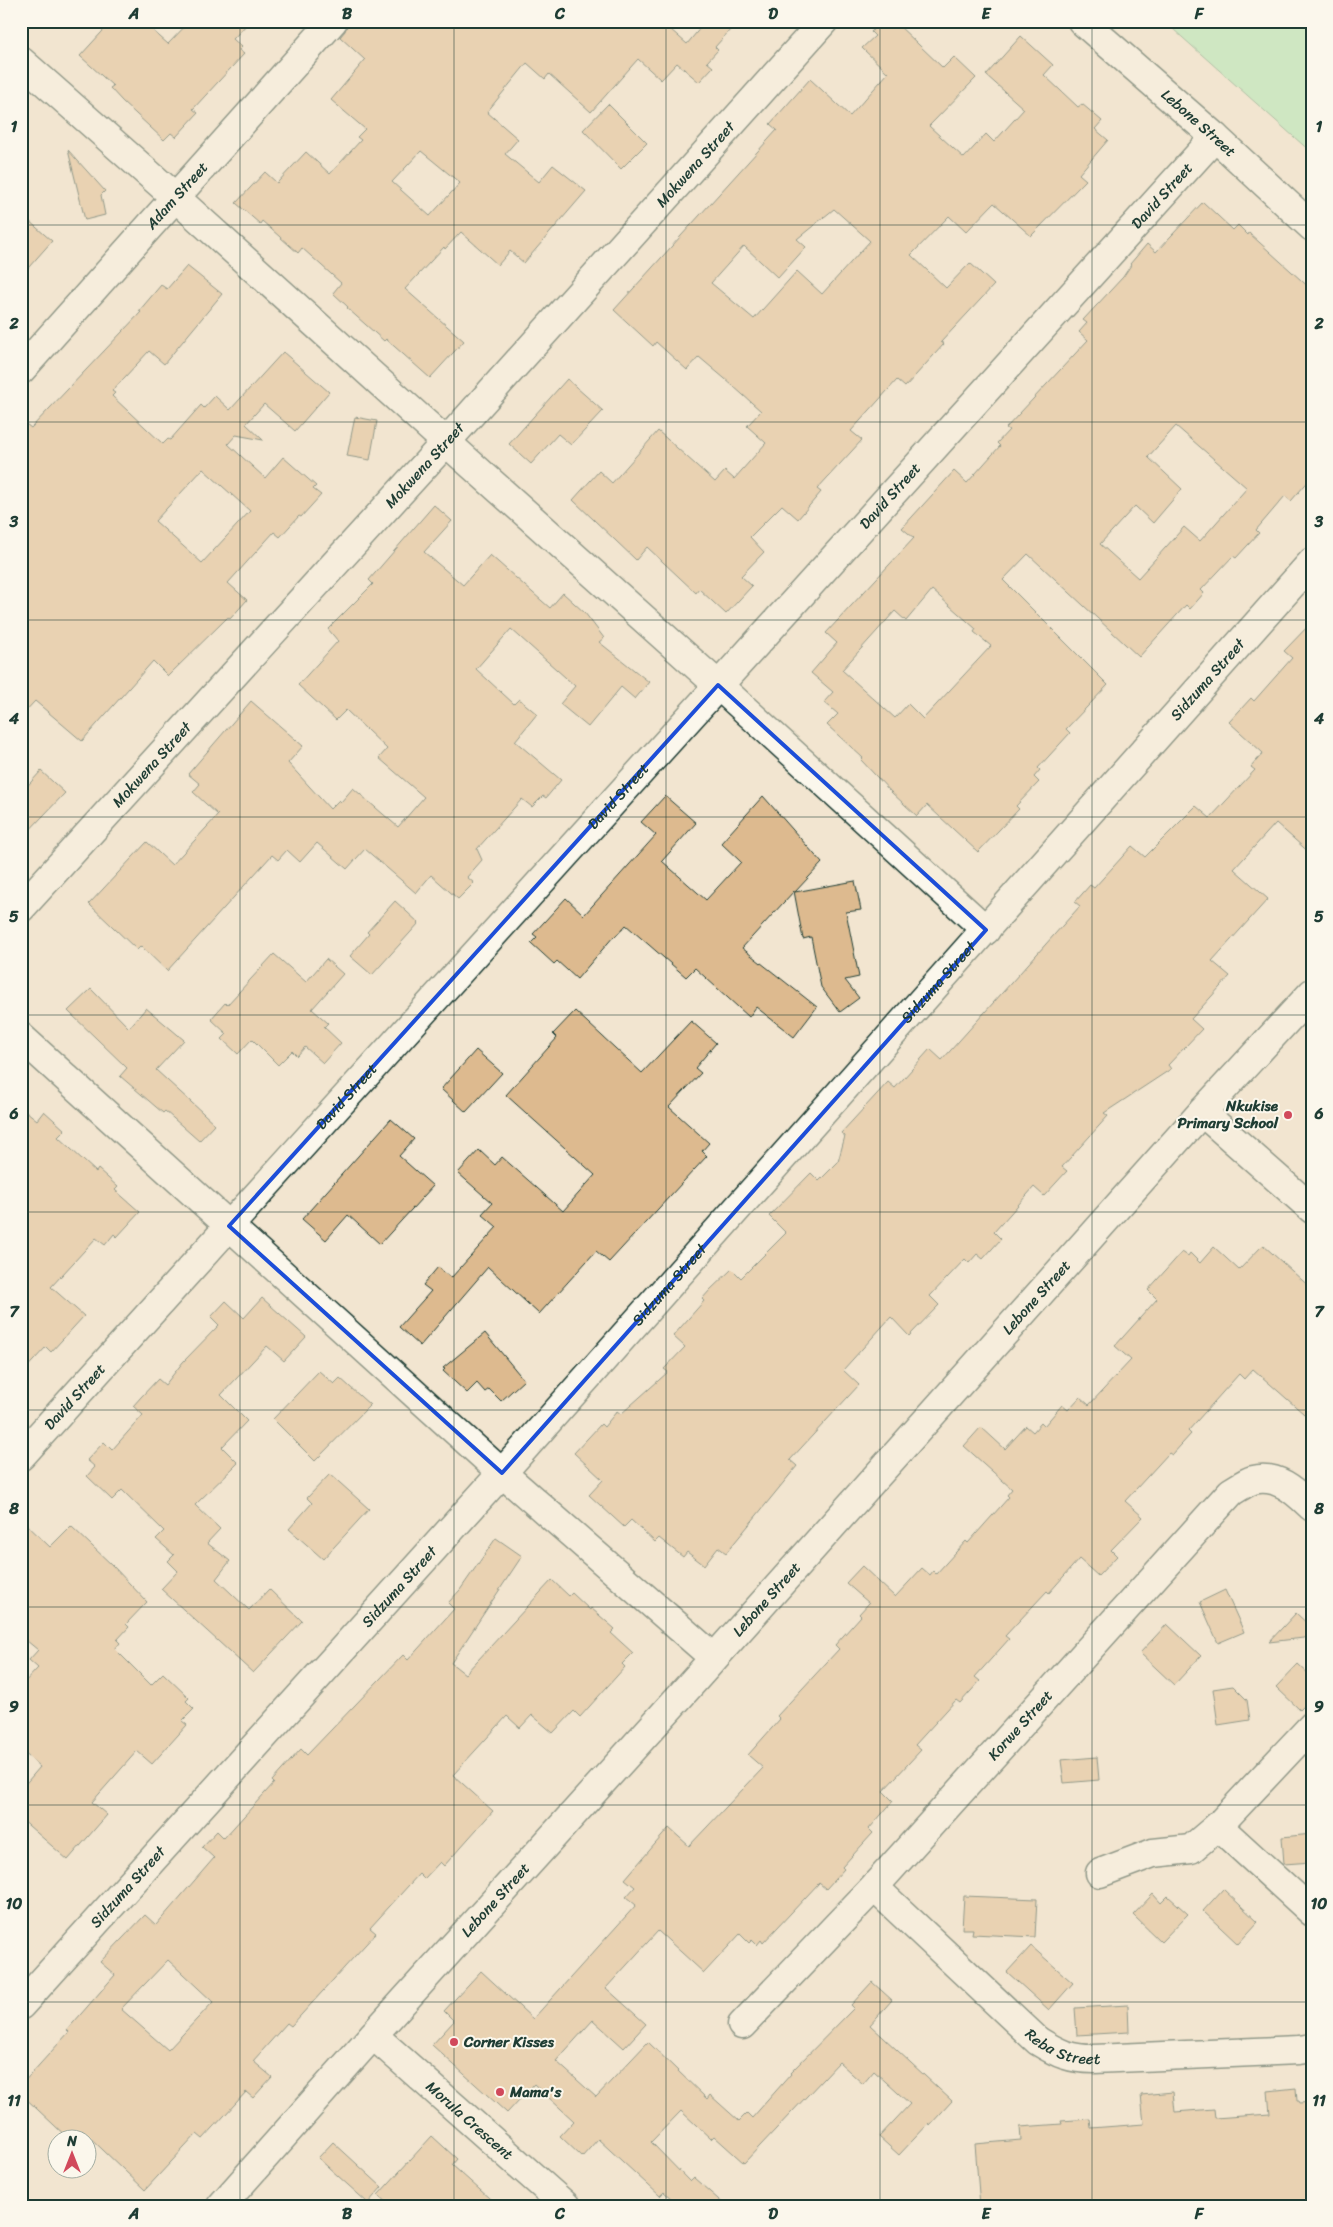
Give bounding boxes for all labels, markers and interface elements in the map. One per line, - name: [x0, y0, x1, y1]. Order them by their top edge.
- text: A: [128, 0, 139, 28]
- text: B: [342, 0, 353, 28]
- text: C: [554, 0, 566, 28]
- text: D: [768, 0, 778, 28]
- text: E: [982, 0, 992, 28]
- text: F: [1194, 0, 1205, 28]
- street label: Lebone Street: [1155, 82, 1243, 164]
- text: 1: [11, 112, 18, 141]
- text: 1: [1316, 112, 1323, 141]
- street label: Mokwena Street: [649, 114, 742, 214]
- street label: Adam Street: [139, 155, 215, 236]
- street label: David Street: [1125, 156, 1200, 235]
- text: 2: [8, 309, 19, 338]
- text: 2: [1313, 309, 1324, 338]
- street label: Mokwena Street: [378, 416, 472, 515]
- street label: David Street: [853, 456, 928, 535]
- text: 3: [9, 507, 19, 536]
- text: 3: [1314, 507, 1324, 536]
- street label: Sidzuma Street: [1164, 632, 1252, 727]
- text: 4: [8, 704, 19, 733]
- text: 4: [1313, 704, 1324, 733]
- street label: Mokwena Street: [105, 715, 199, 814]
- street label: David Street: [581, 757, 656, 836]
- text: 5: [9, 902, 19, 931]
- text: 5: [1314, 902, 1324, 931]
- street label: Sidzuma Street: [894, 934, 983, 1029]
- street label: David Street: [309, 1057, 384, 1136]
- place label: Nkukise Primary School: [1177, 1093, 1279, 1136]
- text: 6: [8, 1099, 19, 1128]
- text: 6: [1313, 1099, 1324, 1128]
- marker: Nkukise Primary School: [1282, 1109, 1294, 1121]
- street label: Sidzuma Street: [625, 1237, 714, 1332]
- street label: Lebone Street: [996, 1253, 1078, 1341]
- text: 7: [9, 1297, 20, 1326]
- text: 7: [1314, 1297, 1325, 1326]
- street label: David Street: [37, 1357, 112, 1436]
- text: 8: [8, 1494, 19, 1523]
- text: 8: [1313, 1494, 1324, 1523]
- street label: Sidzuma Street: [355, 1539, 444, 1634]
- street label: Lebone Street: [726, 1555, 808, 1643]
- street label: Korwe Street: [981, 1684, 1060, 1767]
- text: 9: [9, 1692, 19, 1721]
- text: 9: [1314, 1692, 1324, 1721]
- street label: Sidzuma Street: [83, 1839, 173, 1934]
- street label: Lebone Street: [454, 1856, 537, 1943]
- text: 10: [6, 1889, 22, 1918]
- text: 10: [1311, 1889, 1327, 1918]
- street label: Reba Street: [1019, 2022, 1101, 2072]
- place label: Corner Kisses: [463, 2029, 555, 2055]
- marker: Corner Kisses: [448, 2036, 460, 2048]
- street label: Morula Crescent: [420, 2074, 520, 2167]
- place label: Mama's: [509, 2079, 562, 2105]
- text: 11: [7, 2086, 21, 2115]
- marker: Mama's: [494, 2086, 506, 2098]
- text: 11: [1312, 2086, 1326, 2115]
- text: N: [66, 2129, 77, 2154]
- north arrow: [48, 2130, 98, 2180]
- text: A: [128, 2199, 139, 2227]
- text: B: [342, 2199, 353, 2227]
- text: C: [554, 2199, 566, 2227]
- text: D: [768, 2199, 778, 2227]
- text: E: [982, 2199, 992, 2227]
- text: F: [1194, 2199, 1205, 2227]

